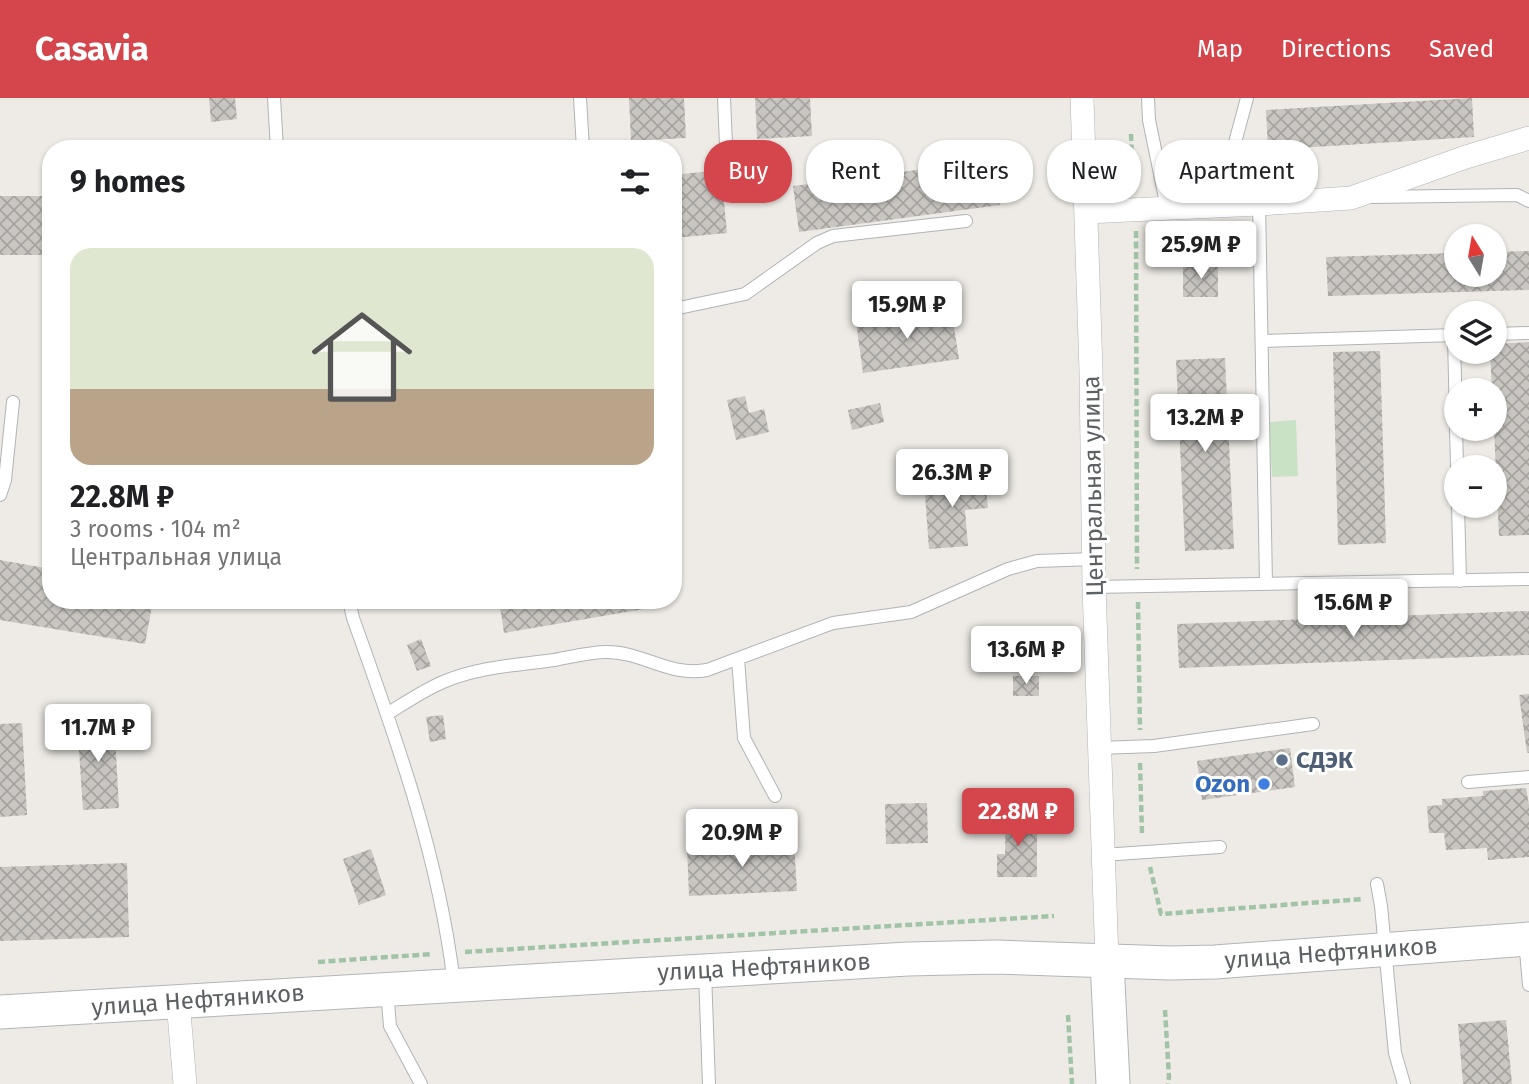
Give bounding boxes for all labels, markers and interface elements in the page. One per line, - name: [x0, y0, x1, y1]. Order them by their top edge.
- text: Casavia: [35, 29, 149, 69]
- text: Map: [1197, 35, 1243, 63]
- text: Directions: [1281, 35, 1391, 63]
- text: Saved: [1429, 35, 1494, 63]
- chip: Buy: [704, 140, 792, 203]
- chip: Rent: [806, 140, 904, 203]
- chip: Filters: [918, 140, 1033, 203]
- chip: New: [1047, 140, 1141, 203]
- chip: Apartment: [1155, 140, 1318, 203]
- icon: filters: [616, 163, 654, 201]
- text: 9 homes: [70, 164, 185, 200]
- pin: 25.9M ₽: [1136, 222, 1266, 281]
- north arrow: [1444, 224, 1507, 287]
- map controls: [1444, 224, 1507, 518]
- text: 25.9M ₽: [1161, 230, 1241, 258]
- pin: 15.9M ₽: [842, 282, 972, 341]
- text: 15.9M ₽: [868, 290, 946, 318]
- icon: home: [299, 294, 425, 420]
- button: layers: [1444, 301, 1507, 364]
- street label: Центральная улица: [1077, 375, 1109, 597]
- button: +: [1444, 378, 1507, 441]
- pin: 13.2M ₽: [1140, 394, 1270, 454]
- text: 13.2M ₽: [1166, 403, 1244, 431]
- pin: 26.3M ₽: [887, 450, 1017, 509]
- button: −: [1444, 455, 1507, 518]
- text: 26.3M ₽: [912, 458, 992, 486]
- text: 22.8M ₽: [70, 479, 174, 515]
- text: 3 rooms · 104 m²: [70, 515, 241, 543]
- text: Центральная улица: [70, 543, 282, 571]
- pin: 15.6M ₽: [1288, 580, 1418, 639]
- text: 15.6M ₽: [1314, 588, 1392, 616]
- pin: 13.6M ₽: [961, 626, 1091, 686]
- text: 13.6M ₽: [987, 635, 1065, 663]
- pin: 11.7M ₽: [33, 704, 163, 764]
- text: 11.7M ₽: [61, 713, 135, 741]
- place label: СДЭК: [1296, 746, 1354, 774]
- marker: СДЭК: [1274, 752, 1290, 768]
- place label: Ozon: [1195, 770, 1250, 798]
- marker: Ozon: [1256, 776, 1272, 792]
- pin: 22.8M ₽: [953, 788, 1083, 848]
- text: 22.8M ₽: [978, 797, 1058, 825]
- pin: 20.9M ₽: [677, 810, 807, 869]
- text: 20.9M ₽: [702, 818, 782, 846]
- street label: улица Нефтяников: [1223, 932, 1439, 974]
- street label: улица Нефтяников: [657, 947, 871, 987]
- street label: улица Нефтяников: [90, 979, 306, 1021]

